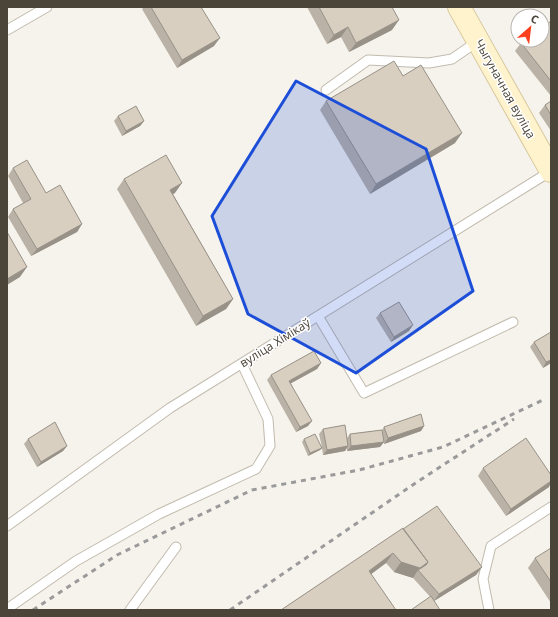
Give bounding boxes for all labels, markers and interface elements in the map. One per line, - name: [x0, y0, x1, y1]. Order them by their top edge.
- north arrow: [510, 8, 550, 48]
- text: С: [528, 10, 542, 27]
- street label: Чыгуначная вуліца: [471, 36, 540, 142]
- street label: вуліца Хімікаў: [236, 313, 314, 371]

